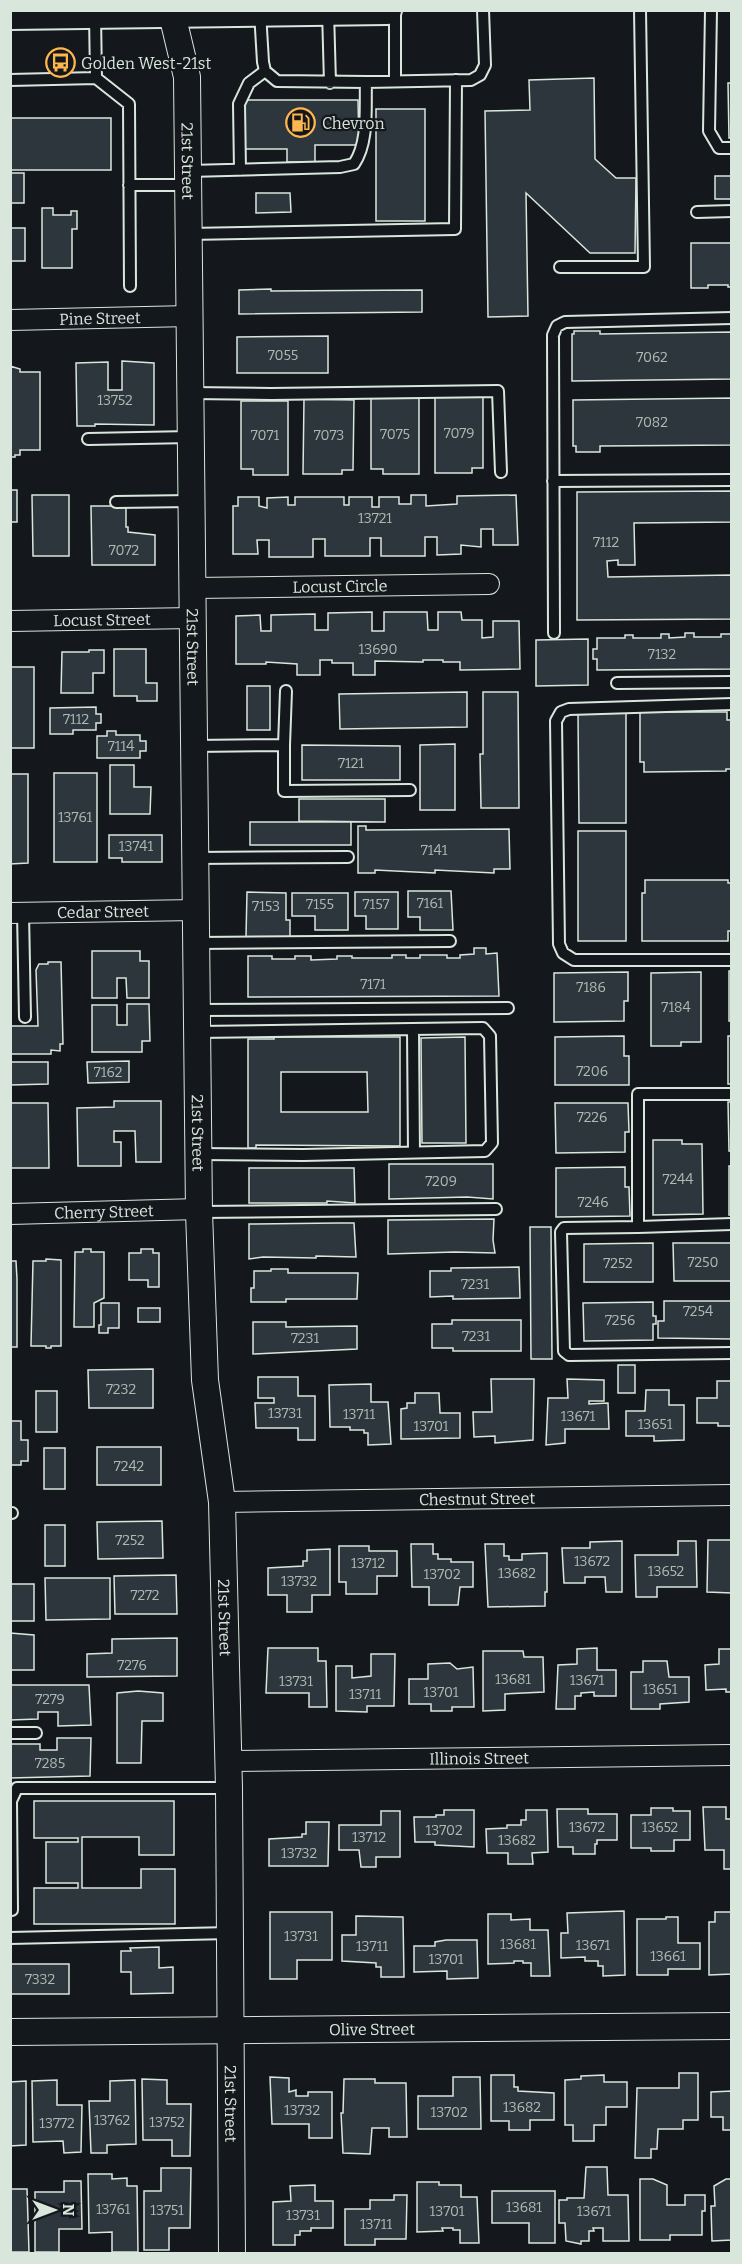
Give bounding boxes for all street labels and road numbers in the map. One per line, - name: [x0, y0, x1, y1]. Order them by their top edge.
- street label: 21st Street: [177, 122, 197, 200]
- street label: Pine Street: [59, 308, 141, 329]
- street label: Locust Circle: [292, 576, 388, 597]
- street label: 21st Street: [183, 608, 202, 686]
- street label: Locust Street: [53, 610, 151, 630]
- street label: Cedar Street: [57, 902, 149, 922]
- street label: 21st Street: [188, 1094, 208, 1172]
- street label: Cherry Street: [54, 1201, 154, 1223]
- street label: Chestnut Street: [419, 1489, 535, 1509]
- street label: 21st Street: [214, 1579, 235, 1657]
- street label: Illinois Street: [429, 1748, 529, 1769]
- street label: Olive Street: [329, 2020, 415, 2039]
- street label: 21st Street: [221, 2065, 240, 2142]

